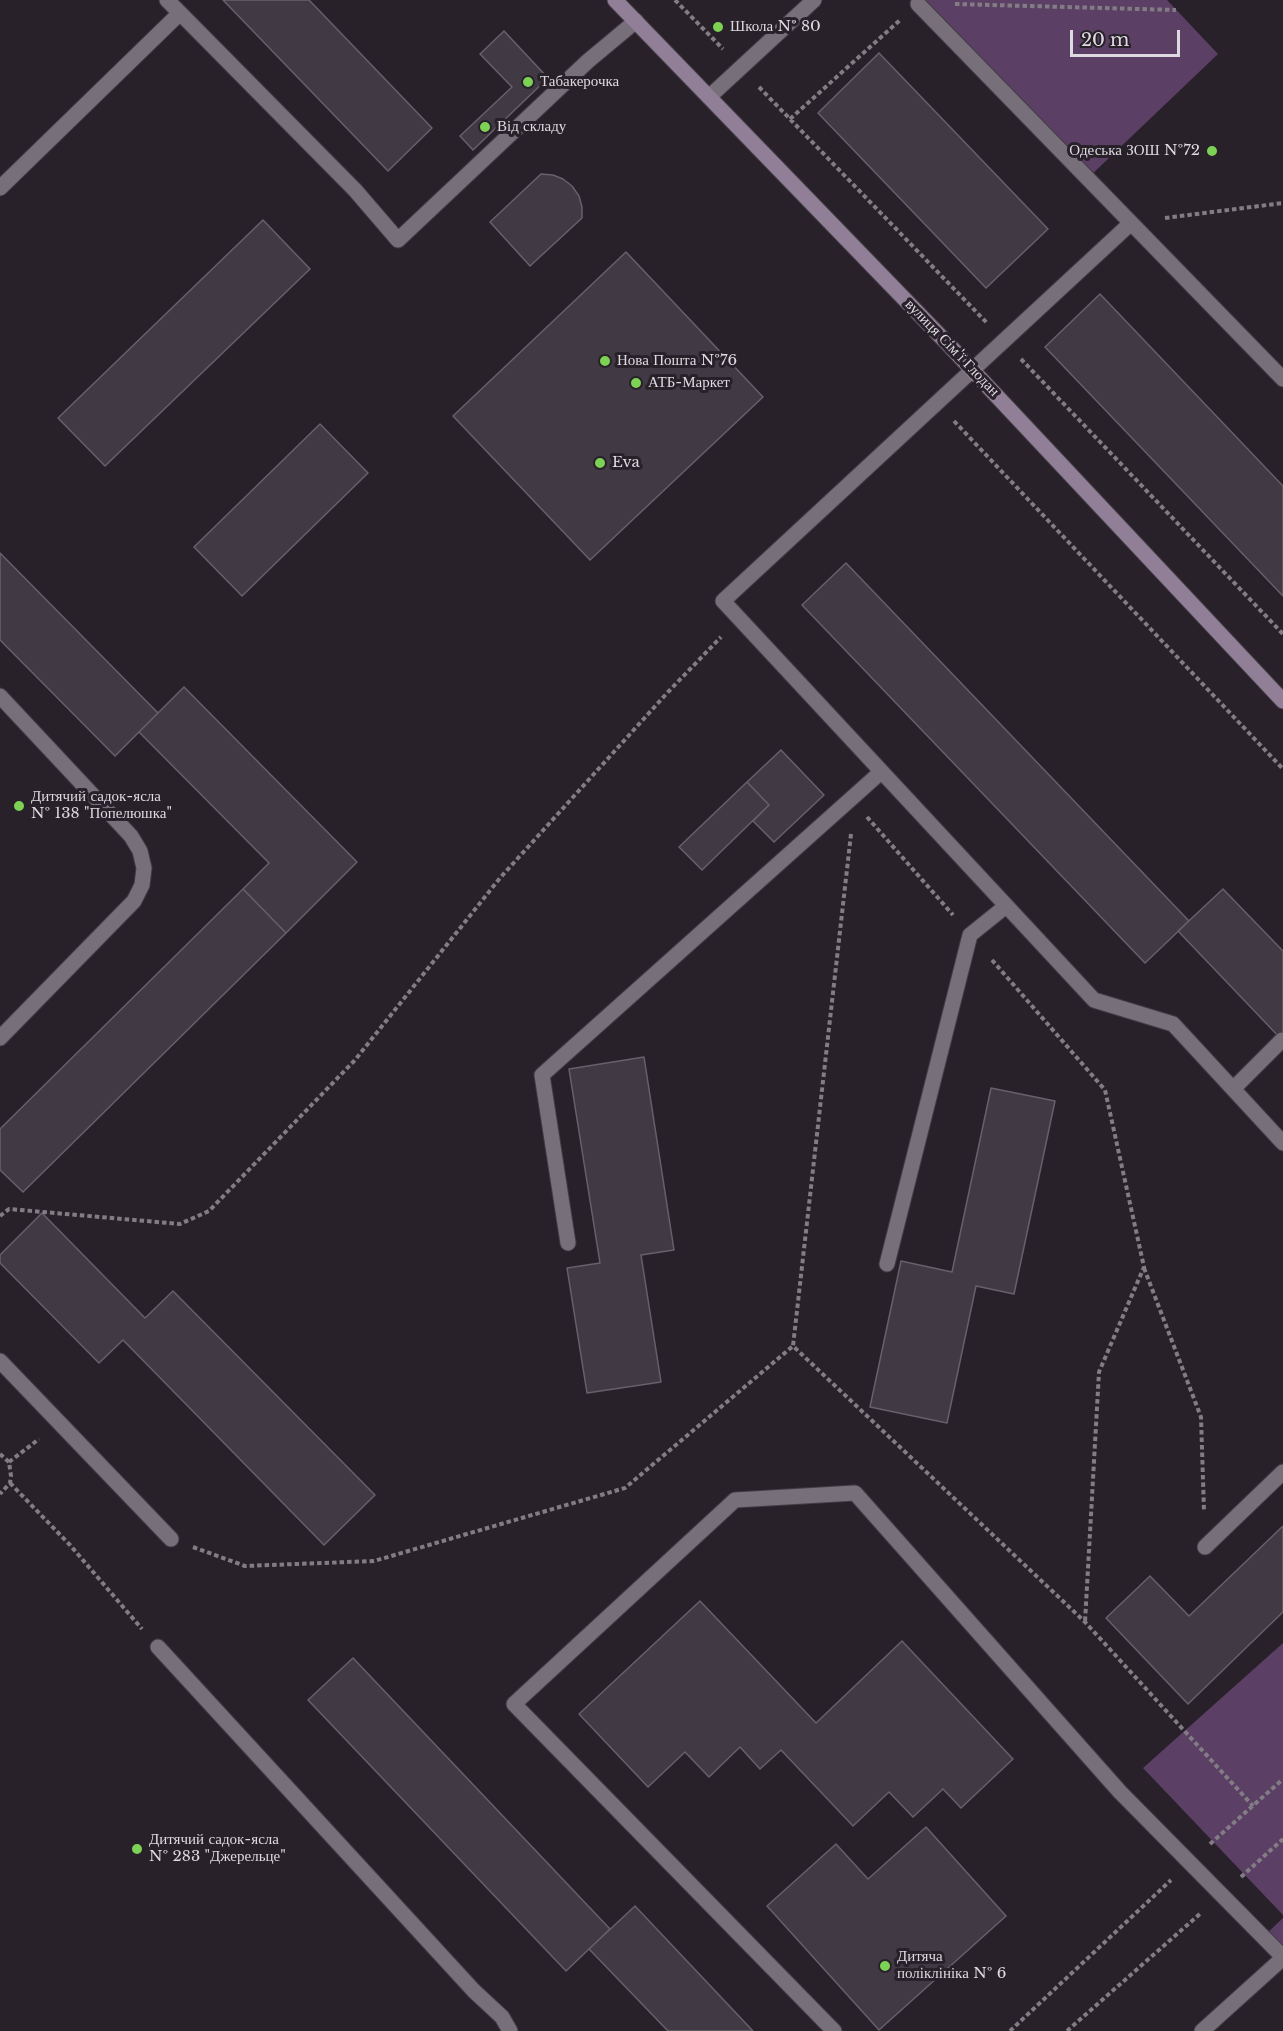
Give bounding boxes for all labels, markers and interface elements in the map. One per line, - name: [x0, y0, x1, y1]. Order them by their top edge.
- place label: Школа № 80: [730, 18, 821, 36]
- scale bar: [1073, 18, 1182, 56]
- marker: Школа № 80: [711, 20, 725, 34]
- text: 20 m: [1081, 29, 1129, 51]
- place label: Табакерочка: [540, 73, 619, 91]
- marker: Табакерочка: [521, 75, 535, 89]
- place label: Від складу: [497, 118, 566, 136]
- marker: Від складу: [478, 120, 492, 134]
- place label: Одеська ЗОШ №72: [1069, 142, 1200, 160]
- marker: Одеська ЗОШ №72: [1205, 144, 1219, 158]
- street label: вулиця Сім'ї Глодан: [901, 296, 1003, 400]
- place label: Нова Пошта №76: [617, 352, 737, 370]
- marker: Нова Пошта №76: [598, 354, 612, 368]
- place label: АТБ-Маркет: [648, 374, 730, 392]
- marker: АТБ-Маркет: [629, 376, 643, 390]
- place label: Eva: [612, 454, 640, 472]
- marker: Eva: [593, 456, 607, 470]
- place label: Дитячий садок-ясла № 138 "Попелюшка": [31, 788, 172, 823]
- marker: Дитячий садок-ясла № 138 "Попелюшка": [12, 799, 26, 813]
- place label: Дитячий садок-ясла № 283 "Джерельце": [149, 1831, 286, 1866]
- marker: Дитячий садок-ясла № 283 "Джерельце": [130, 1842, 144, 1856]
- place label: Дитяча поліклініка № 6: [897, 1948, 1006, 1983]
- marker: Дитяча поліклініка № 6: [878, 1959, 892, 1973]

